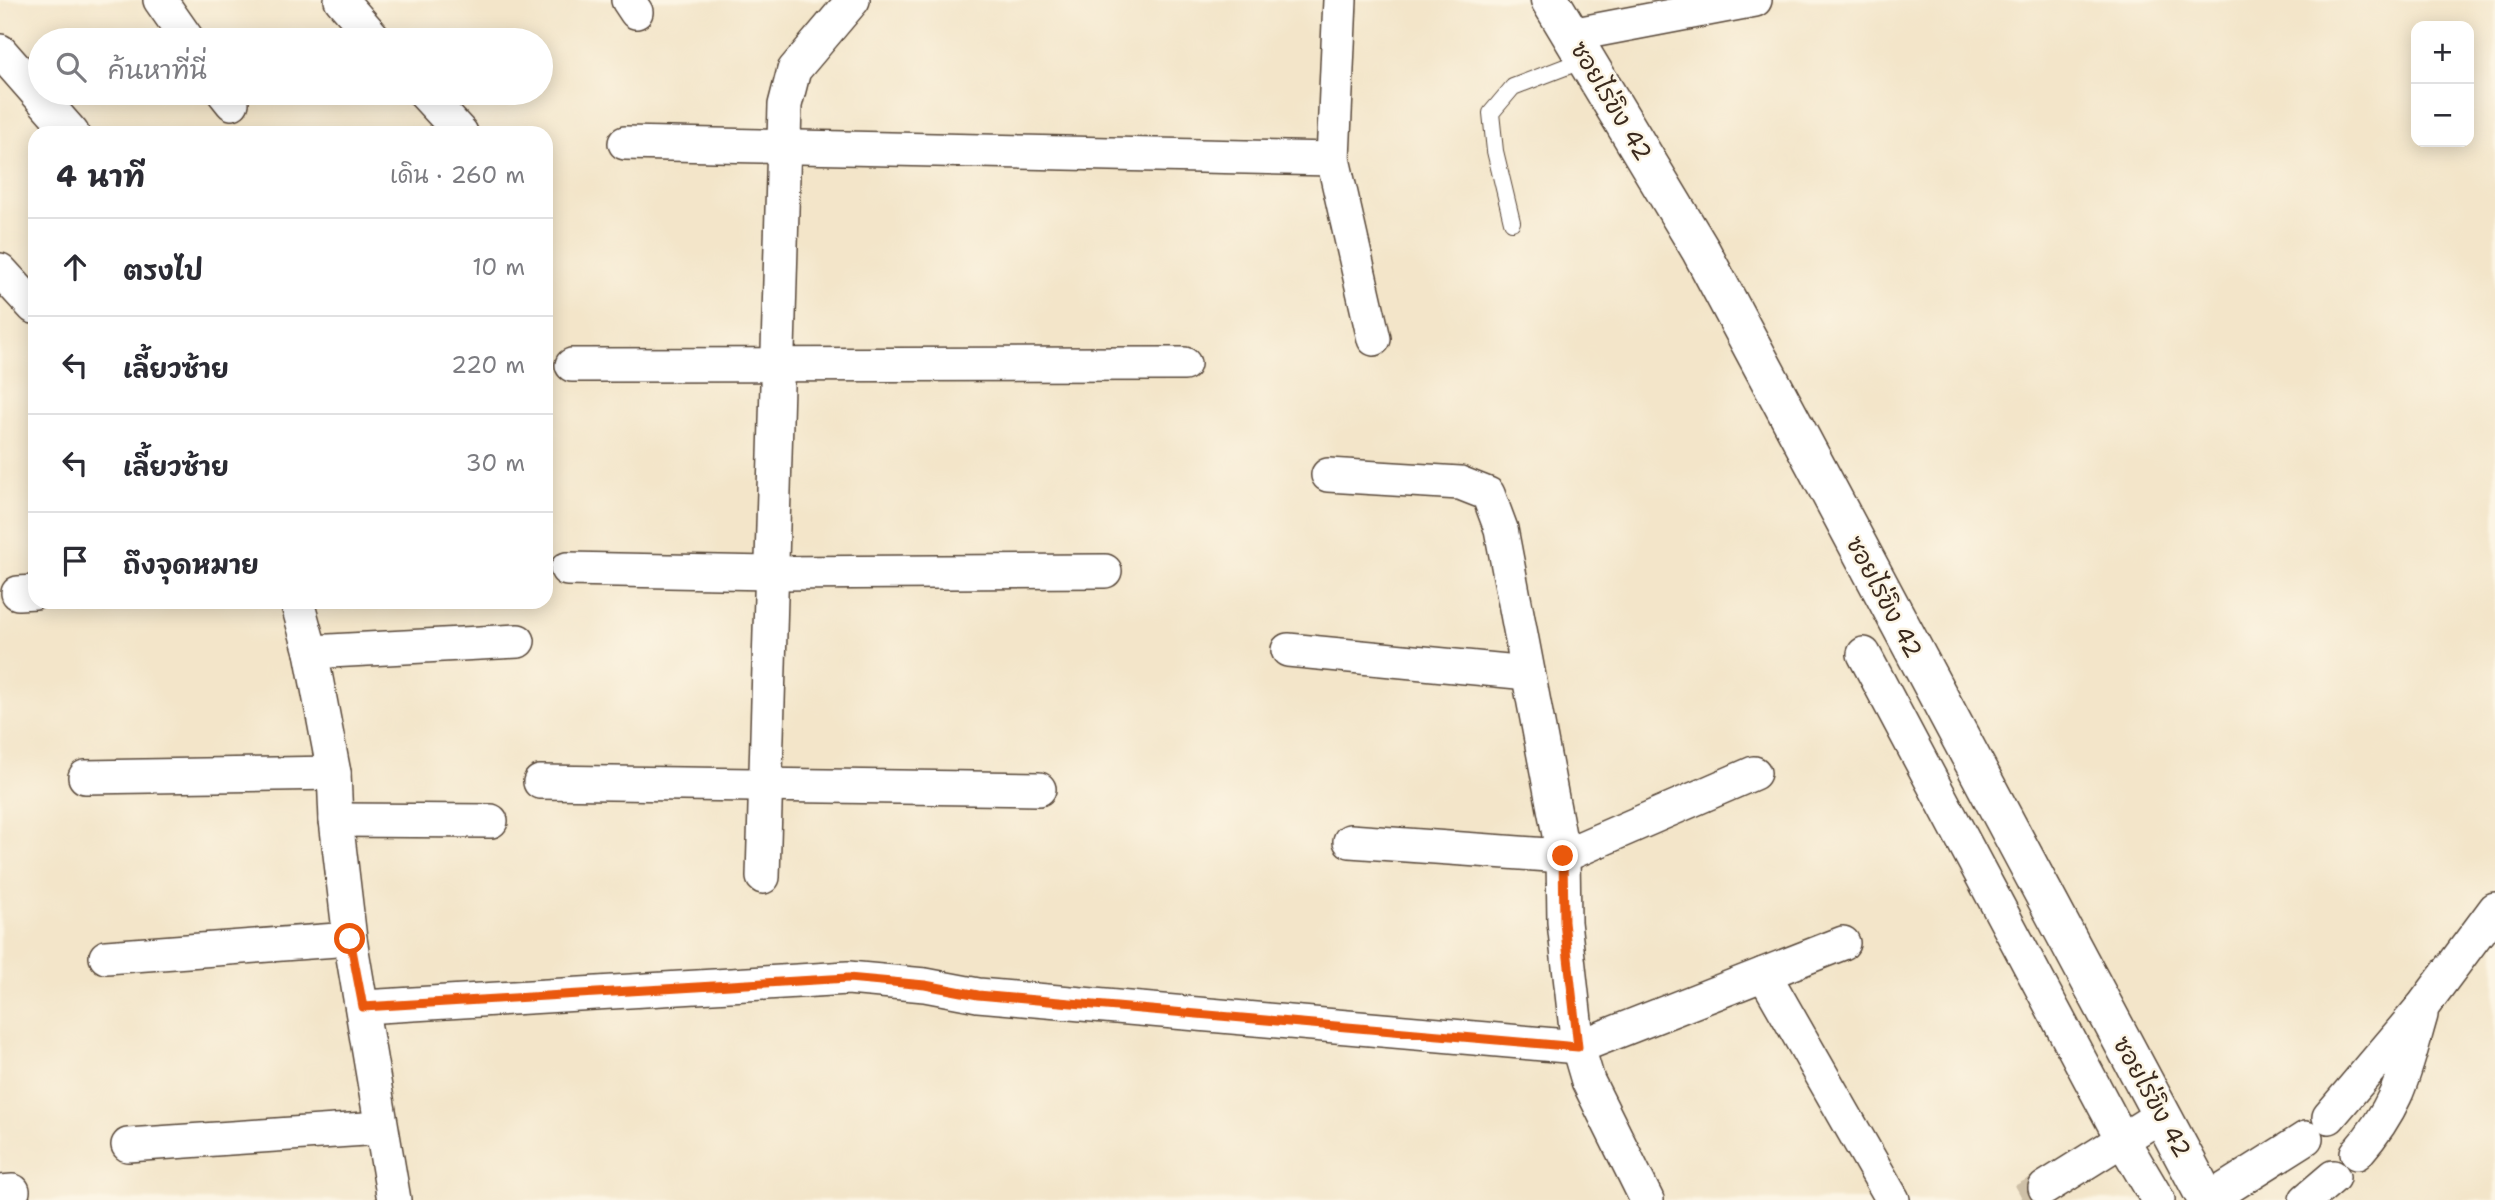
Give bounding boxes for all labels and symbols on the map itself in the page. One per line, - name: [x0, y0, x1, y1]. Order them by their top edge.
- street label: ซอยไร่ขิง 42: [1563, 35, 1659, 167]
- street label: ซอยไร่ขิง 42: [1838, 530, 1930, 664]
- route end: [1547, 840, 1578, 871]
- route start: [334, 923, 365, 954]
- street label: ซอยไร่ขิง 42: [2106, 1031, 2198, 1163]

